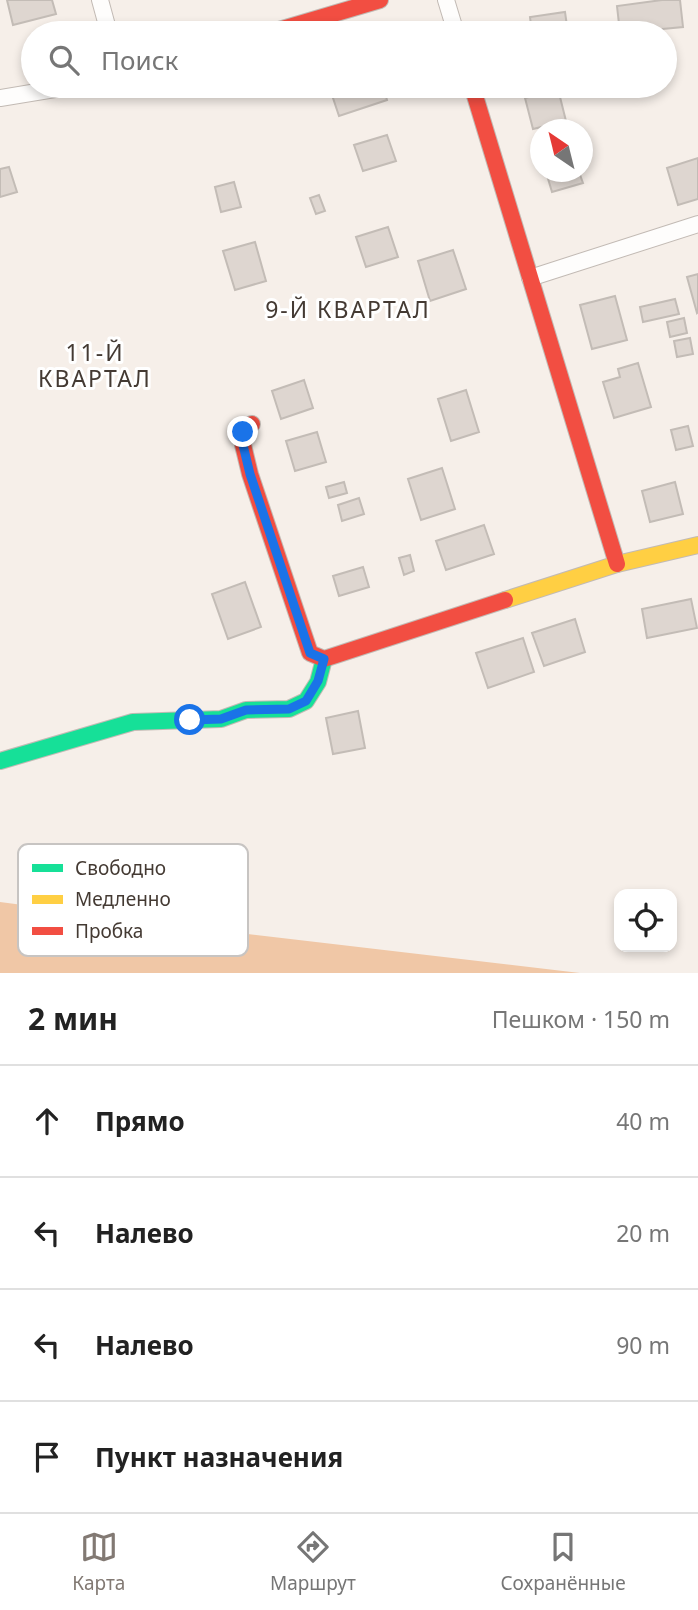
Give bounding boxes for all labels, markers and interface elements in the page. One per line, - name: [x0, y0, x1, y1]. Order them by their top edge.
- search box: [21, 21, 677, 98]
- icon: search: [45, 41, 83, 79]
- text: Поиск: [101, 42, 178, 78]
- north arrow: [530, 119, 593, 182]
- district label: 9-Й КВАРТАЛ: [265, 293, 431, 325]
- district label: 11-Й КВАРТАЛ: [38, 336, 152, 394]
- route end: [227, 416, 258, 447]
- route start: [174, 704, 205, 735]
- legend: [18, 844, 248, 956]
- text: Свободно: [75, 855, 166, 881]
- text: Медленно: [75, 886, 171, 912]
- map controls: [614, 889, 677, 952]
- button: locate: [614, 889, 677, 952]
- text: Пробка: [75, 918, 143, 944]
- text: 2 мин: [28, 998, 118, 1039]
- text: Пешком · 150 m: [492, 1003, 670, 1035]
- icon: ahead: [28, 1102, 66, 1140]
- text: Прямо: [95, 1103, 185, 1139]
- text: 40 m: [616, 1105, 670, 1137]
- icon: left: [28, 1214, 66, 1252]
- text: Налево: [95, 1215, 194, 1251]
- text: 20 m: [616, 1217, 670, 1249]
- icon: left: [28, 1326, 66, 1364]
- text: Налево: [95, 1327, 194, 1363]
- text: 90 m: [616, 1329, 670, 1361]
- icon: arrive: [28, 1438, 66, 1476]
- text: Пункт назначения: [95, 1439, 343, 1475]
- tab: Карта: [72, 1528, 125, 1596]
- tab: Маршрут: [270, 1528, 356, 1596]
- tab: Сохранённые: [500, 1528, 626, 1596]

